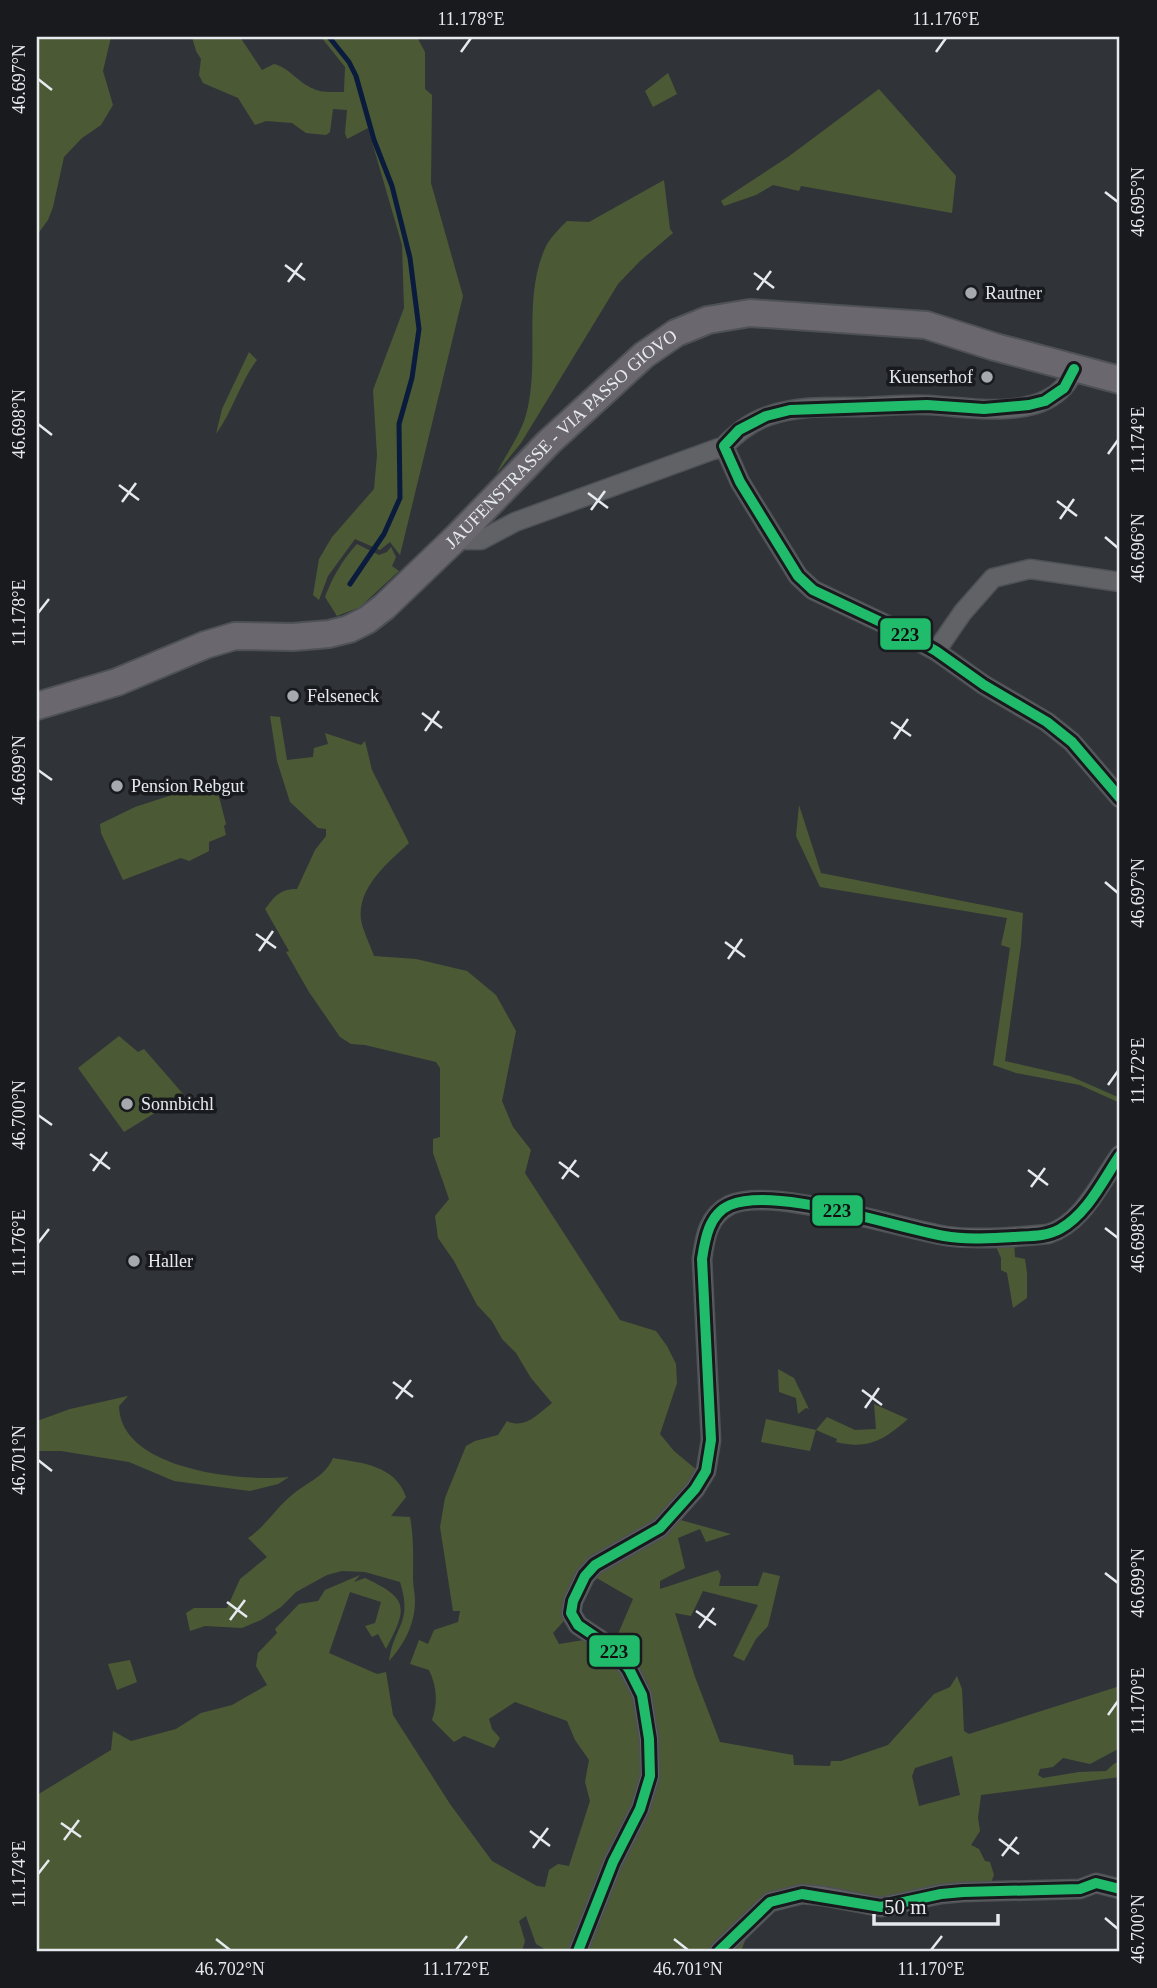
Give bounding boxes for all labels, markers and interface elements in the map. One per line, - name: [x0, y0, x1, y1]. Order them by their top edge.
- text: 11.178°E: [437, 9, 505, 29]
- text: 11.176°E: [912, 9, 980, 29]
- text: 46.697°N: [9, 44, 29, 114]
- text: 46.695°N: [1128, 167, 1148, 237]
- place label: Rautner: [985, 283, 1042, 303]
- marker: Rautner: [963, 285, 979, 301]
- street label: JAUFENSTRASSE - VIA PASSO GIOVO: [441, 325, 681, 553]
- place label: Kuenserhof: [889, 367, 973, 387]
- marker: Kuenserhof: [979, 369, 995, 385]
- text: 46.698°N: [9, 389, 29, 459]
- text: 11.174°E: [1128, 406, 1148, 474]
- text: 46.696°N: [1128, 513, 1148, 583]
- text: 11.178°E: [9, 579, 29, 647]
- line badge: 223: [879, 617, 932, 651]
- text: 223: [891, 624, 919, 645]
- place label: Felseneck: [307, 686, 379, 706]
- marker: Felseneck: [285, 688, 301, 704]
- text: 46.699°N: [9, 735, 29, 805]
- place label: Pension Rebgut: [131, 776, 245, 796]
- marker: Pension Rebgut: [109, 778, 125, 794]
- text: 46.697°N: [1128, 858, 1148, 928]
- text: 11.172°E: [1128, 1037, 1148, 1105]
- text: 46.700°N: [9, 1080, 29, 1150]
- place label: Sonnbichl: [141, 1094, 214, 1114]
- marker: Sonnbichl: [119, 1096, 135, 1112]
- line badge: 223: [811, 1194, 864, 1227]
- text: 223: [823, 1200, 851, 1221]
- text: 46.698°N: [1128, 1203, 1148, 1273]
- text: 11.176°E: [9, 1209, 29, 1277]
- place label: Haller: [148, 1251, 193, 1271]
- marker: Haller: [126, 1253, 142, 1269]
- text: 46.701°N: [9, 1425, 29, 1495]
- text: 46.699°N: [1128, 1548, 1148, 1618]
- line badge: 223: [588, 1634, 641, 1668]
- text: 223: [600, 1641, 628, 1662]
- text: 11.170°E: [1128, 1667, 1148, 1735]
- text: 11.174°E: [9, 1840, 29, 1908]
- scale bar: [874, 1883, 998, 1927]
- text: 46.700°N: [1128, 1894, 1148, 1964]
- text: 50 m: [884, 1895, 927, 1919]
- text: 46.702°N: [195, 1959, 265, 1979]
- text: 11.172°E: [422, 1959, 490, 1979]
- text: 46.701°N: [653, 1959, 723, 1979]
- text: 11.170°E: [897, 1959, 965, 1979]

